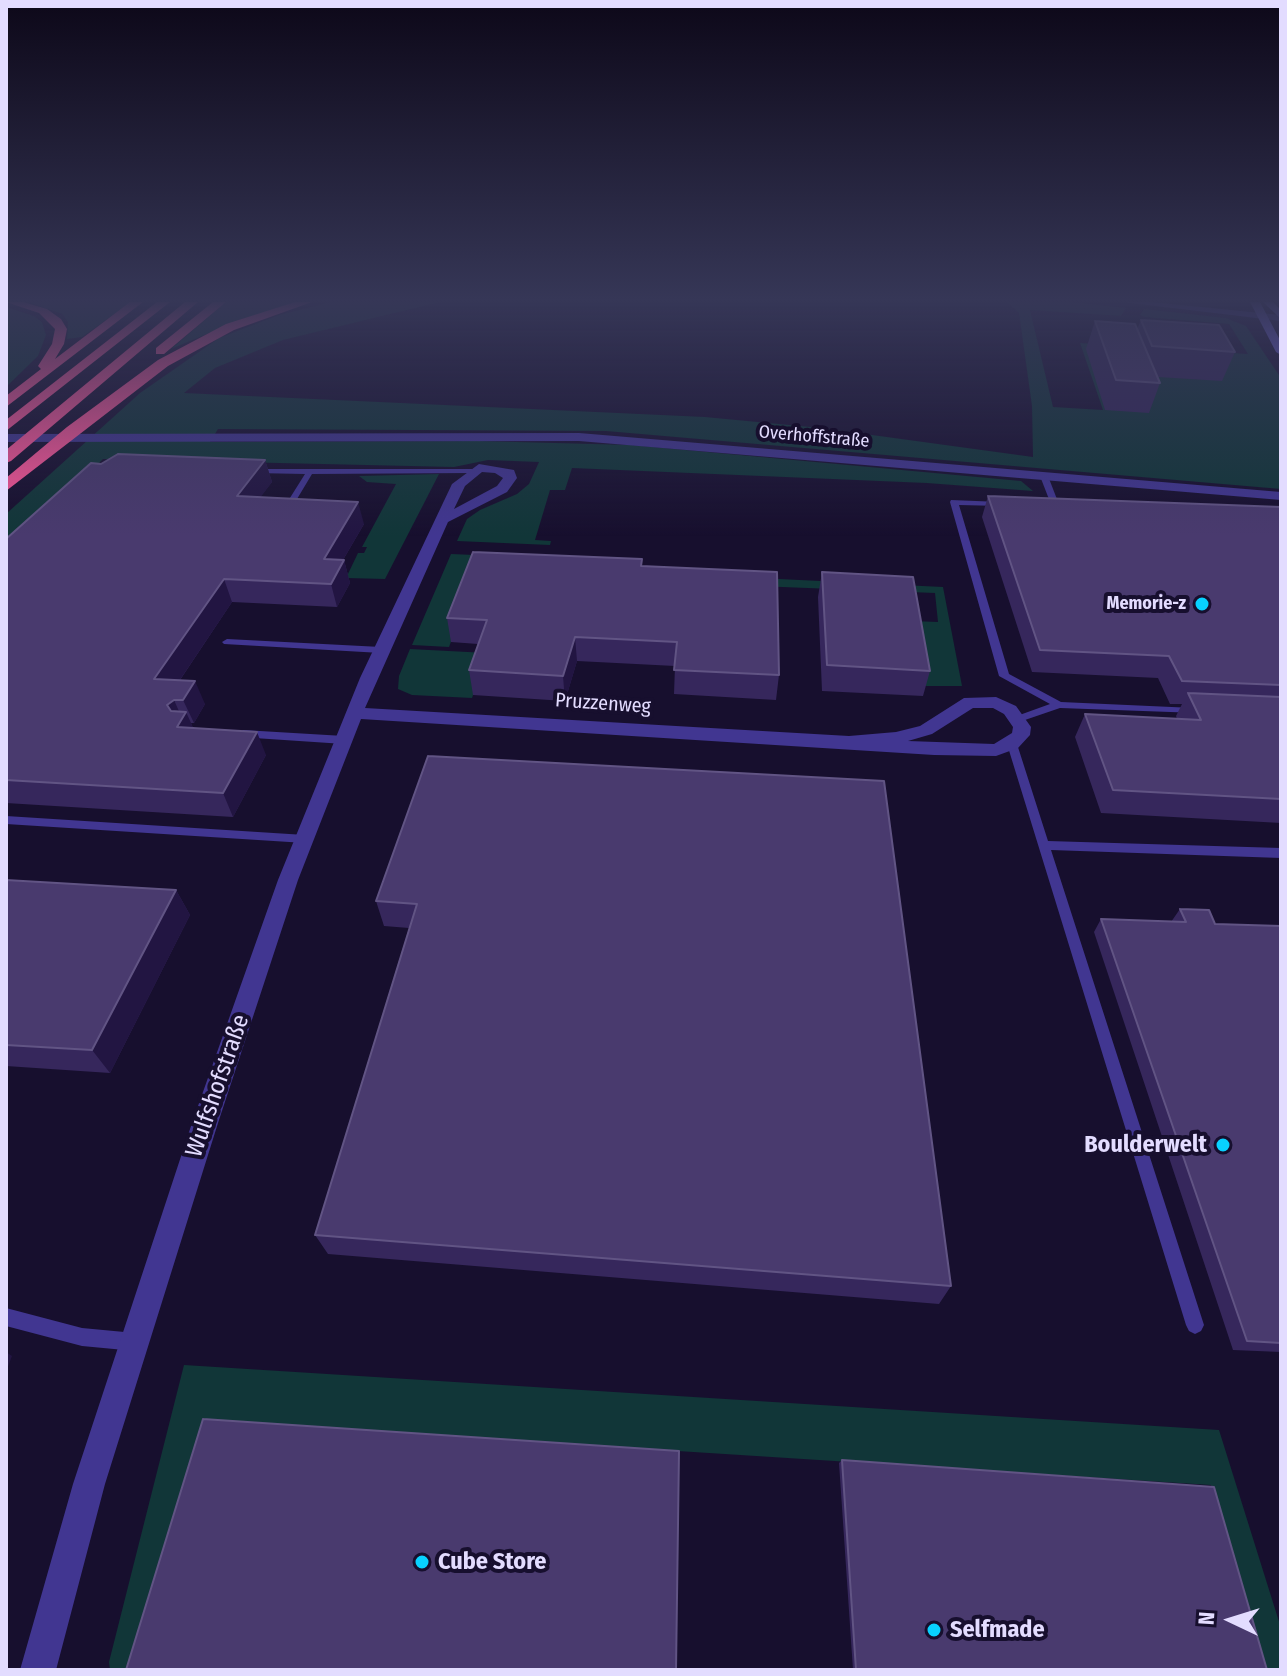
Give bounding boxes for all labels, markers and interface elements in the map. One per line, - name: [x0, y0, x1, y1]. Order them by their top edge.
- street label: Overhoffstraße: [758, 421, 870, 453]
- place label: Memorie-z: [1106, 593, 1186, 615]
- marker: Memorie-z: [1193, 595, 1211, 613]
- street label: Pruzzenweg: [554, 689, 652, 719]
- street label: Wulfshofstraße: [180, 1011, 256, 1161]
- place label: Boulderwelt: [1084, 1131, 1207, 1159]
- marker: Boulderwelt: [1214, 1136, 1232, 1154]
- place label: Cube Store: [438, 1548, 546, 1576]
- marker: Cube Store: [413, 1553, 431, 1571]
- north arrow: [1191, 1580, 1271, 1660]
- text: N: [1193, 1611, 1220, 1626]
- place label: Selfmade: [950, 1616, 1045, 1644]
- marker: Selfmade: [925, 1621, 943, 1639]

